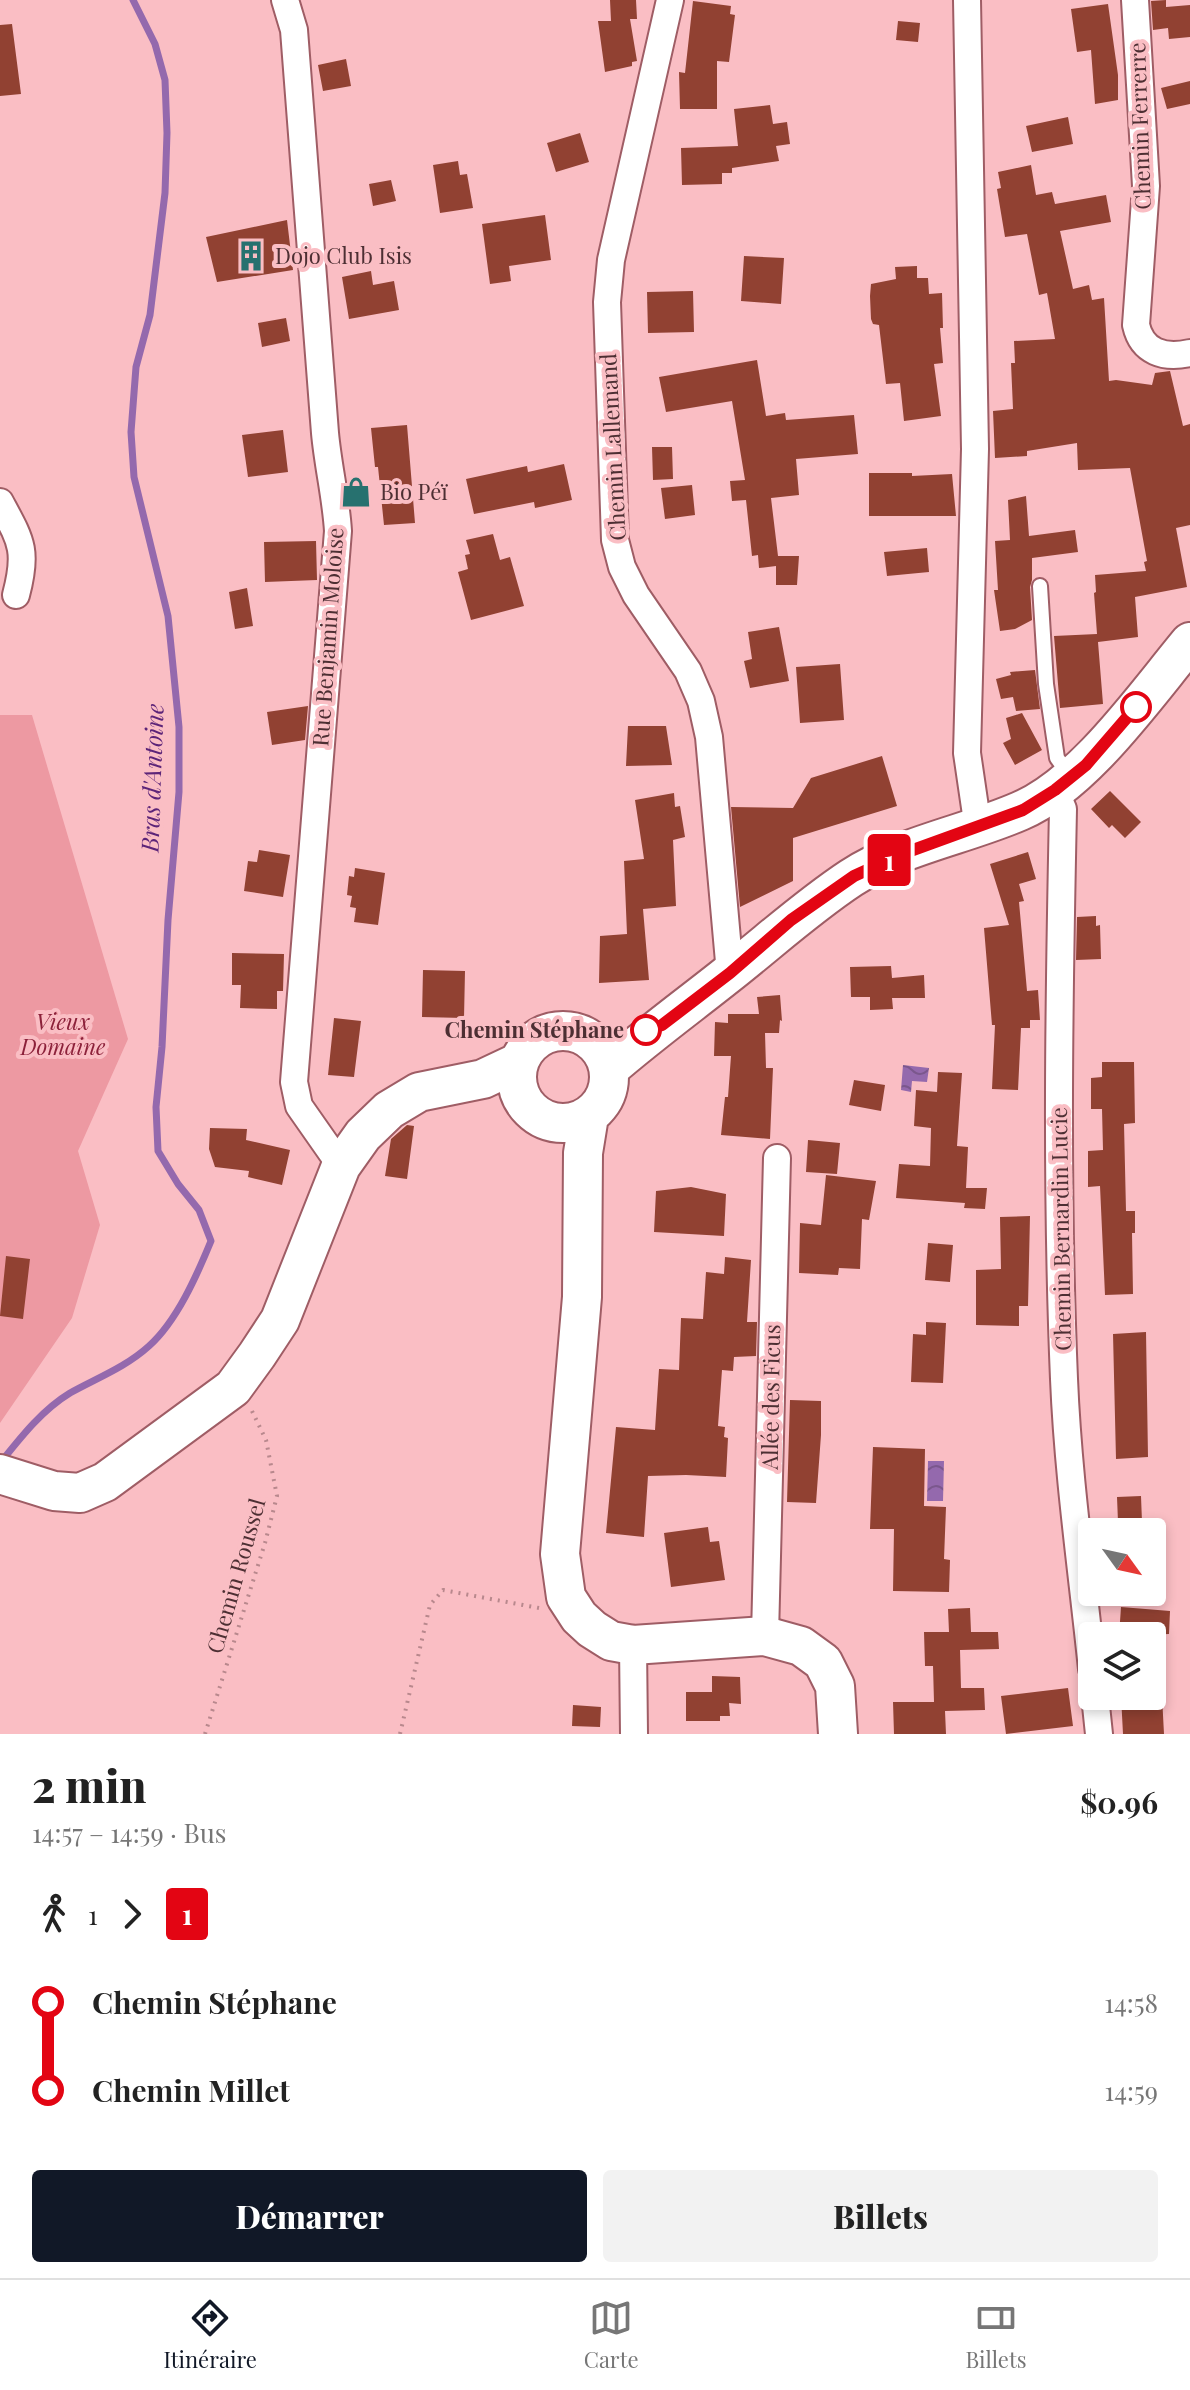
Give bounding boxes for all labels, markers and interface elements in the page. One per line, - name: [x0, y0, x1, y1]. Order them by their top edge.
- street label: Chemin Ferrerre: [1121, 42, 1157, 210]
- building icon: Dojo Club Isis: [234, 239, 268, 273]
- place label: Dojo Club Isis: [275, 240, 412, 270]
- street label: Chemin Lallemand: [592, 352, 632, 542]
- shop icon: Bio Péï: [339, 475, 373, 509]
- place label: Bio Péï: [380, 476, 448, 506]
- street label: Rue Benjamin Moloise: [304, 527, 350, 747]
- unlabelled marker: [1121, 692, 1151, 722]
- water label: Bras d'Antoine: [132, 703, 170, 854]
- line badge: 1: [863, 834, 915, 886]
- text: 1: [884, 841, 894, 878]
- park label: Vieux Domaine: [20, 1006, 106, 1061]
- place label: Chemin Stéphane: [445, 1014, 624, 1044]
- marker: Chemin Stéphane: [631, 1015, 661, 1045]
- street label: Chemin Bernardin Lucie: [1043, 1107, 1077, 1351]
- street label: Allée des Ficus: [754, 1324, 786, 1471]
- street label: Chemin Roussel: [199, 1495, 272, 1657]
- north arrow: [1078, 1518, 1166, 1606]
- map controls: [1078, 1518, 1166, 1710]
- button: layers: [1078, 1622, 1166, 1710]
- text: 2 min: [32, 1755, 147, 1814]
- text: $0.96: [1080, 1782, 1158, 1822]
- text: 14:57 – 14:59 · Bus: [32, 1815, 226, 1850]
- icon: walk: [32, 1892, 76, 1936]
- icon: forward: [110, 1892, 154, 1936]
- text: 1: [182, 1895, 192, 1932]
- text: 1: [88, 1897, 98, 1932]
- text: Chemin Stéphane: [92, 1982, 337, 2022]
- text: 14:58: [1104, 1985, 1158, 2020]
- text: Chemin Millet: [92, 2070, 290, 2110]
- text: 14:59: [1105, 2073, 1158, 2108]
- button: Démarrer: [32, 2170, 587, 2262]
- button: Billets: [603, 2170, 1158, 2262]
- tab: Itinéraire: [163, 2296, 257, 2374]
- tab: Carte: [584, 2296, 639, 2374]
- tab: Billets: [965, 2296, 1027, 2374]

